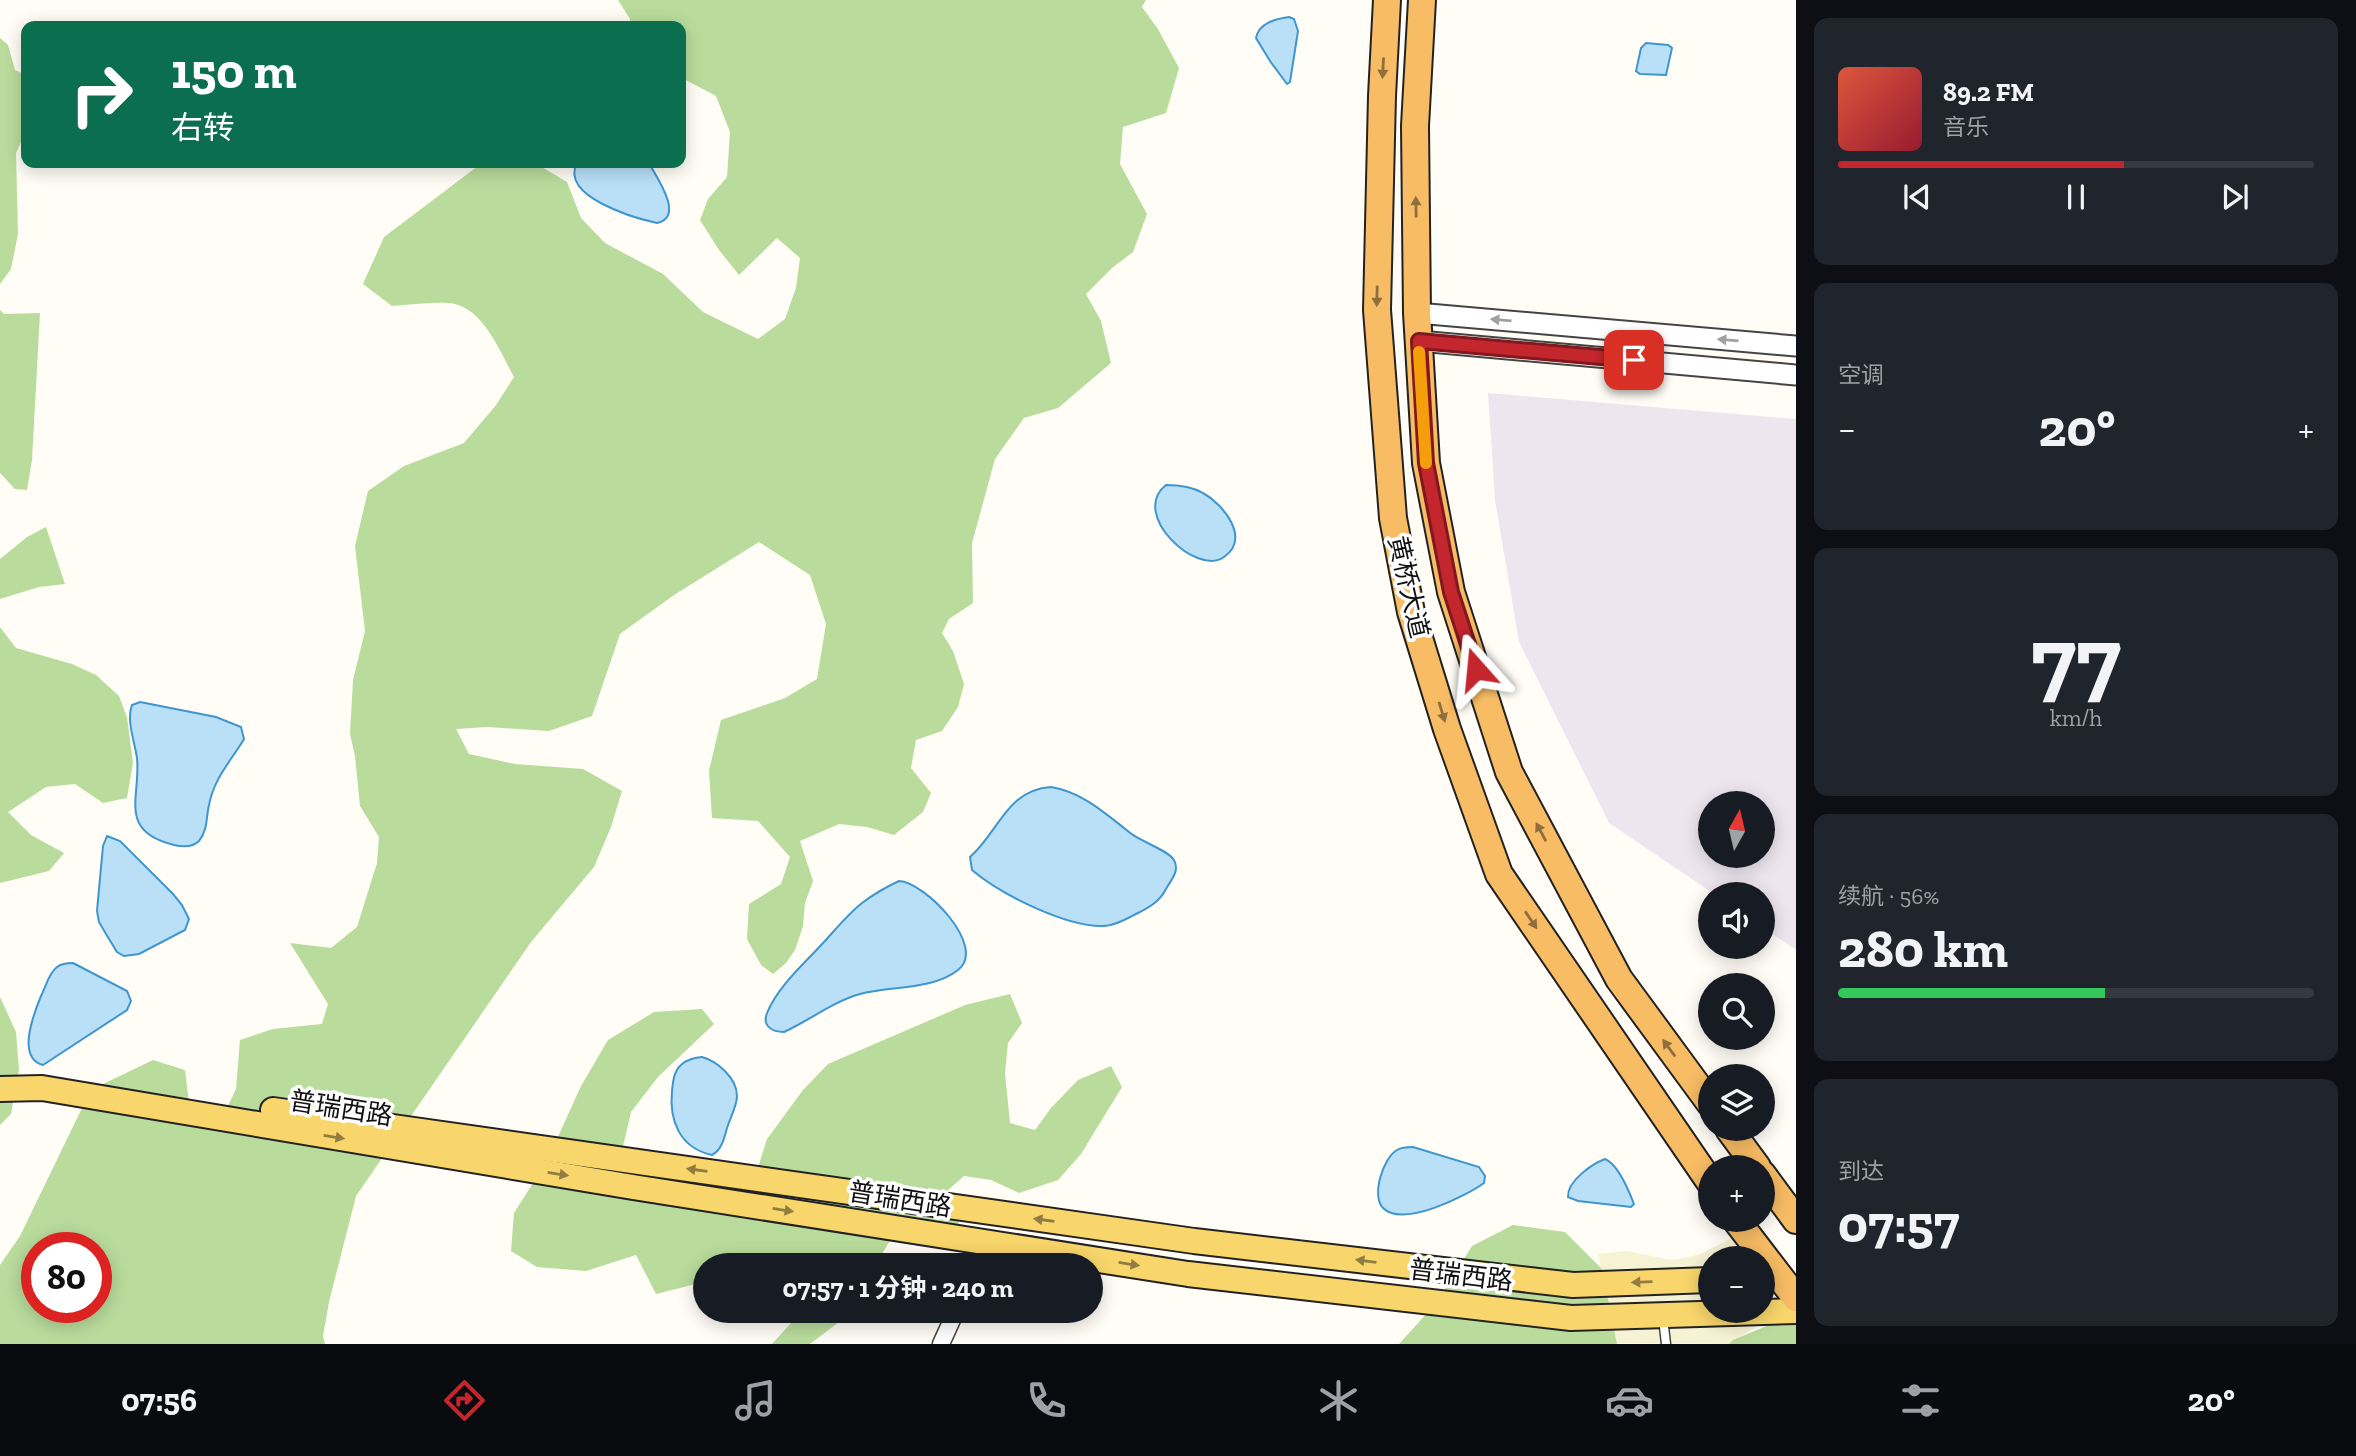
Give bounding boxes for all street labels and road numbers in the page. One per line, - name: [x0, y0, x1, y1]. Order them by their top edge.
- street label: 黄桥大道: [1382, 533, 1436, 641]
- street label: 普瑞西路: [287, 1084, 395, 1132]
- street label: 普瑞西路: [846, 1175, 954, 1223]
- street label: 普瑞西路: [1407, 1253, 1515, 1297]

